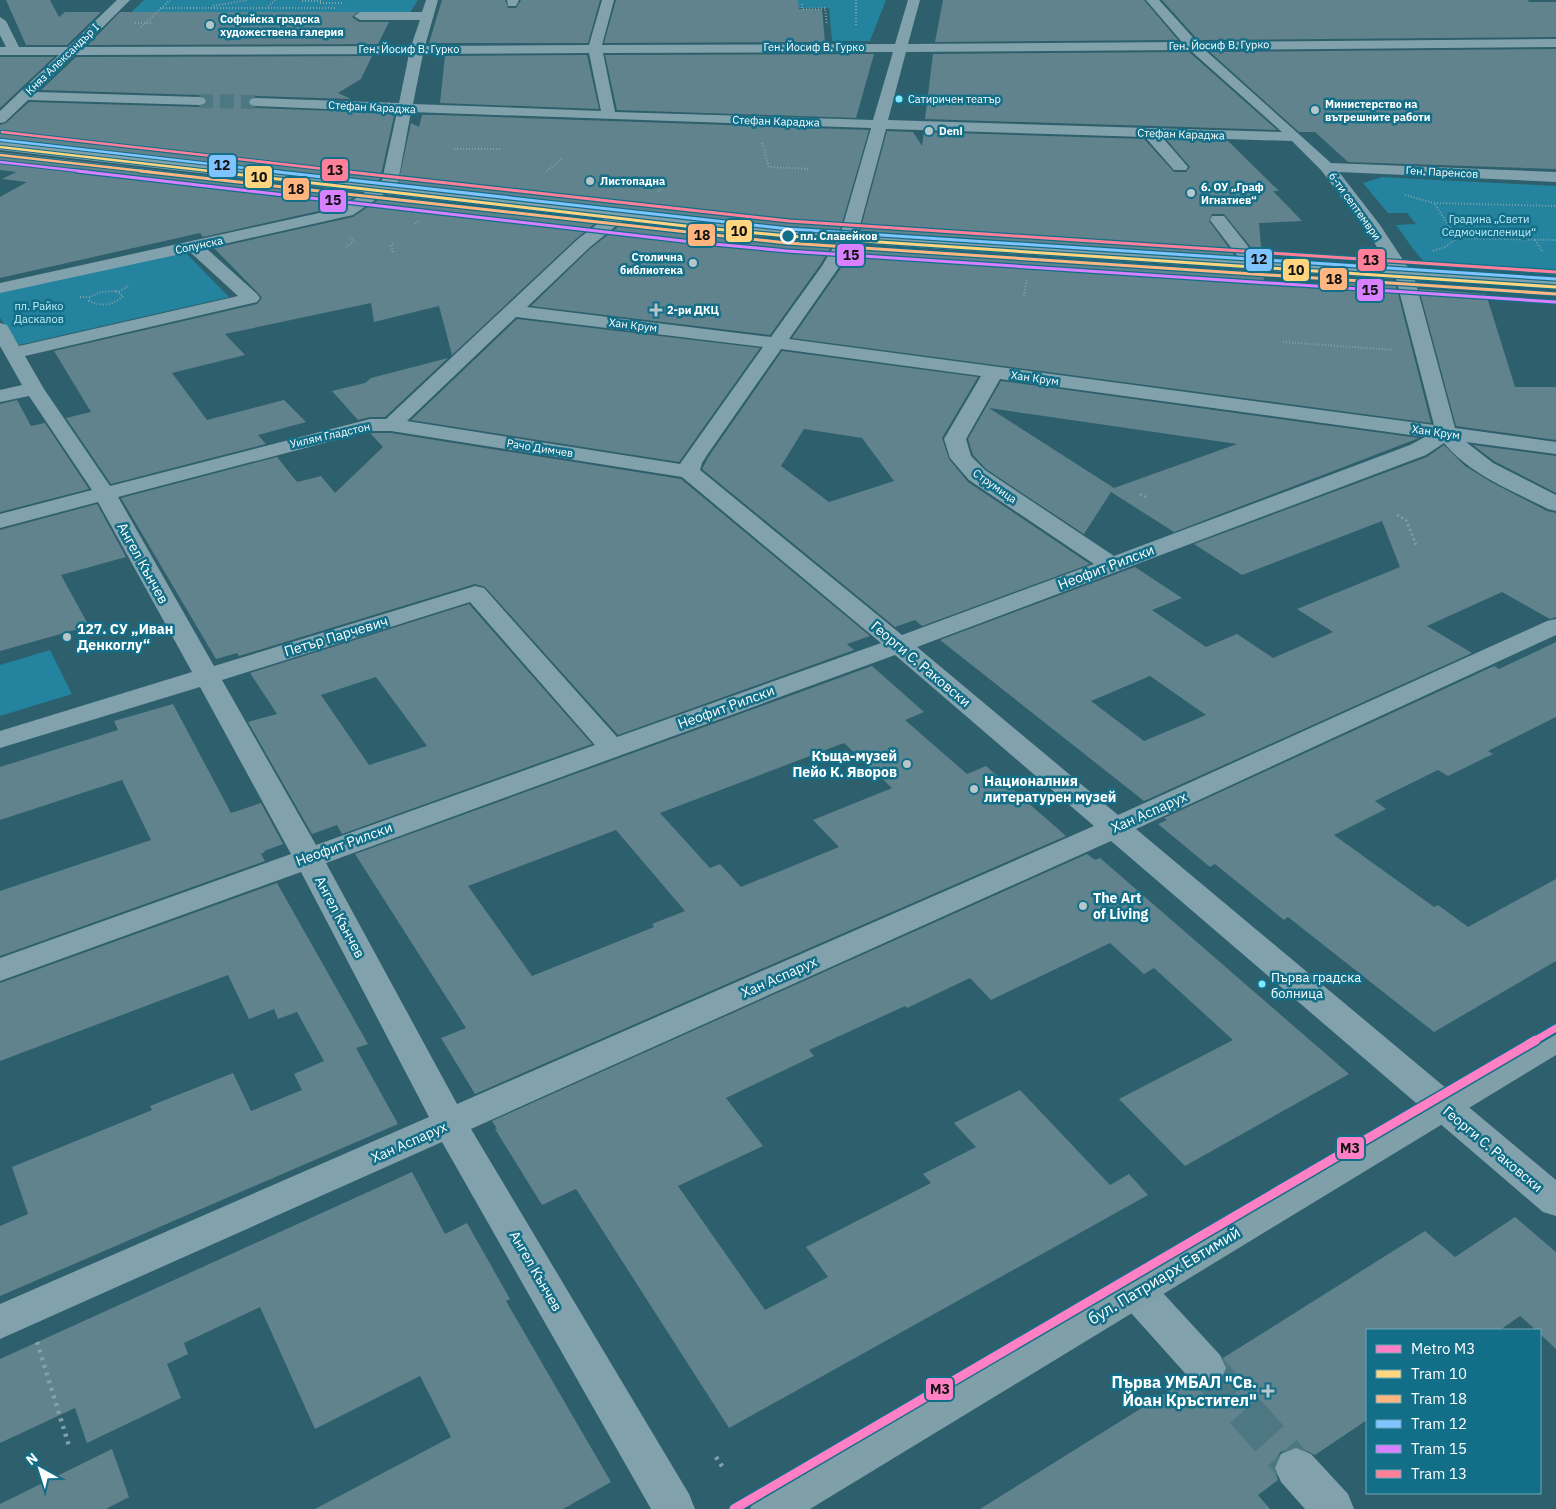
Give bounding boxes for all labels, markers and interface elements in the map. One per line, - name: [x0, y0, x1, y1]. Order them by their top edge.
- place label: Софийска градска художествена галерия: [220, 12, 344, 39]
- marker: Софийска градска художествена галерия: [204, 19, 216, 31]
- street label: Княз Александър I: [22, 20, 102, 98]
- street label: Ген. Йосиф В. Гурко: [1168, 37, 1270, 53]
- street label: Ген. Йосиф В. Гурко: [764, 40, 864, 54]
- street label: Ген. Йосиф В. Гурко: [359, 42, 459, 56]
- place label: Сатиричен театър: [908, 92, 1001, 106]
- marker: Сатиричен театър: [894, 94, 904, 104]
- place label: Министерство на вътрешните работи: [1325, 97, 1430, 124]
- street label: Стефан Караджа: [328, 98, 416, 116]
- marker: Министерство на вътрешните работи: [1309, 104, 1321, 116]
- street label: Стефан Караджа: [732, 112, 820, 130]
- place label: Deni: [939, 124, 963, 138]
- marker: Deni: [923, 125, 935, 137]
- street label: Стефан Караджа: [1137, 125, 1225, 143]
- line badge: 12: [208, 154, 237, 178]
- text: 12: [214, 156, 230, 174]
- line badge: 13: [321, 158, 349, 182]
- text: 13: [327, 161, 343, 179]
- street label: Ген. Паренсов: [1405, 163, 1479, 181]
- line badge: 10: [244, 165, 273, 189]
- text: 10: [251, 168, 267, 186]
- street label: 6-ти септември: [1326, 169, 1384, 243]
- place label: Листопадна: [600, 174, 665, 188]
- marker: Листопадна: [584, 175, 596, 187]
- line badge: 18: [282, 177, 310, 201]
- text: 18: [288, 180, 304, 198]
- place label: 6. ОУ „Граф Игнатиев“: [1201, 180, 1264, 207]
- marker: 6. ОУ „Граф Игнатиев“: [1185, 187, 1197, 199]
- line badge: 15: [319, 189, 347, 213]
- text: 15: [325, 191, 341, 209]
- park label: Градина „Свети Седмочисленици“: [1442, 212, 1536, 239]
- line badge: 10: [725, 219, 753, 243]
- text: 10: [731, 222, 747, 240]
- line badge: 18: [687, 223, 716, 247]
- text: 18: [694, 226, 710, 244]
- marker: пл. Славейков: [780, 228, 796, 244]
- place label: пл. Славейков: [800, 229, 878, 243]
- street label: Солунска: [174, 233, 224, 257]
- line badge: 15: [836, 243, 865, 267]
- text: 15: [843, 246, 859, 264]
- line badge: 12: [1245, 248, 1273, 272]
- line badge: 13: [1357, 248, 1386, 272]
- place label: Столична библиотека: [620, 250, 683, 277]
- text: 12: [1251, 250, 1267, 268]
- text: 13: [1363, 251, 1379, 269]
- marker: Столична библиотека: [687, 257, 699, 269]
- line badge: 10: [1282, 258, 1310, 282]
- text: 10: [1288, 261, 1304, 279]
- line badge: 18: [1319, 267, 1348, 291]
- text: 18: [1326, 270, 1342, 288]
- line badge: 15: [1356, 278, 1384, 302]
- text: 15: [1362, 281, 1378, 299]
- park label: пл. Райко Даскалов: [14, 299, 64, 326]
- marker: 2-ри ДКЦ: [649, 303, 663, 317]
- place label: 2-ри ДКЦ: [667, 303, 719, 317]
- street label: Хан Крум: [608, 315, 658, 335]
- street label: Хан Крум: [1010, 368, 1060, 388]
- street label: Уилям Гладстон: [289, 419, 371, 451]
- street label: Хан Крум: [1411, 422, 1461, 442]
- street label: Рачо Димчев: [506, 436, 574, 460]
- street label: Струмица: [970, 466, 1020, 506]
- street label: Ангел Кънчев: [113, 519, 173, 607]
- street label: Неофит Рилски: [1055, 540, 1157, 594]
- street label: Петър Парчевич: [282, 612, 390, 660]
- street label: Георги С. Раковски: [868, 617, 974, 711]
- place label: 127. СУ „Иван Денкоглу“: [77, 620, 173, 654]
- marker: 127. СУ „Иван Денкоглу“: [61, 631, 73, 643]
- street label: Неофит Рилски: [675, 681, 777, 733]
- place label: Къща-музей Пейо К. Яворов: [792, 747, 897, 781]
- marker: Къща-музей Пейо К. Яворов: [901, 758, 913, 770]
- place label: Националния литературен музей: [984, 772, 1116, 806]
- marker: Националния литературен музей: [968, 783, 980, 795]
- street label: Хан Аспарух: [1108, 787, 1190, 837]
- street label: Неофит Рилски: [293, 818, 395, 870]
- street label: Ангел Кънчев: [311, 873, 369, 961]
- place label: The Art of Living: [1093, 889, 1148, 923]
- marker: The Art of Living: [1077, 900, 1089, 912]
- street label: Хан Аспарух: [738, 952, 820, 1002]
- place label: Първа градска болница: [1271, 969, 1361, 1002]
- marker: Първа градска болница: [1257, 979, 1267, 989]
- street label: Георги С. Раковски: [1440, 1102, 1546, 1196]
- street label: Хан Аспарух: [368, 1117, 450, 1167]
- line badge: M3: [1336, 1136, 1365, 1160]
- text: M3: [1340, 1139, 1360, 1157]
- street label: бул. Патриарх Евтимий: [1084, 1222, 1244, 1328]
- street label: Ангел Кънчев: [506, 1227, 566, 1315]
- legend: [1366, 1329, 1541, 1494]
- text: Metro M3: [1411, 1339, 1475, 1358]
- text: Tram 10: [1411, 1364, 1467, 1383]
- place label: Първа УМБАЛ "Св. Йоан Кръстител": [1111, 1372, 1257, 1410]
- line badge: M3: [925, 1377, 954, 1401]
- text: M3: [930, 1380, 950, 1398]
- marker: Първа УМБАЛ "Св. Йоан Кръстител": [1261, 1384, 1275, 1398]
- text: Tram 18: [1411, 1389, 1467, 1408]
- text: Tram 12: [1411, 1414, 1467, 1433]
- text: Tram 15: [1411, 1439, 1467, 1458]
- north arrow: [15, 1444, 65, 1494]
- text: N: [22, 1449, 41, 1469]
- text: Tram 13: [1411, 1464, 1467, 1483]

